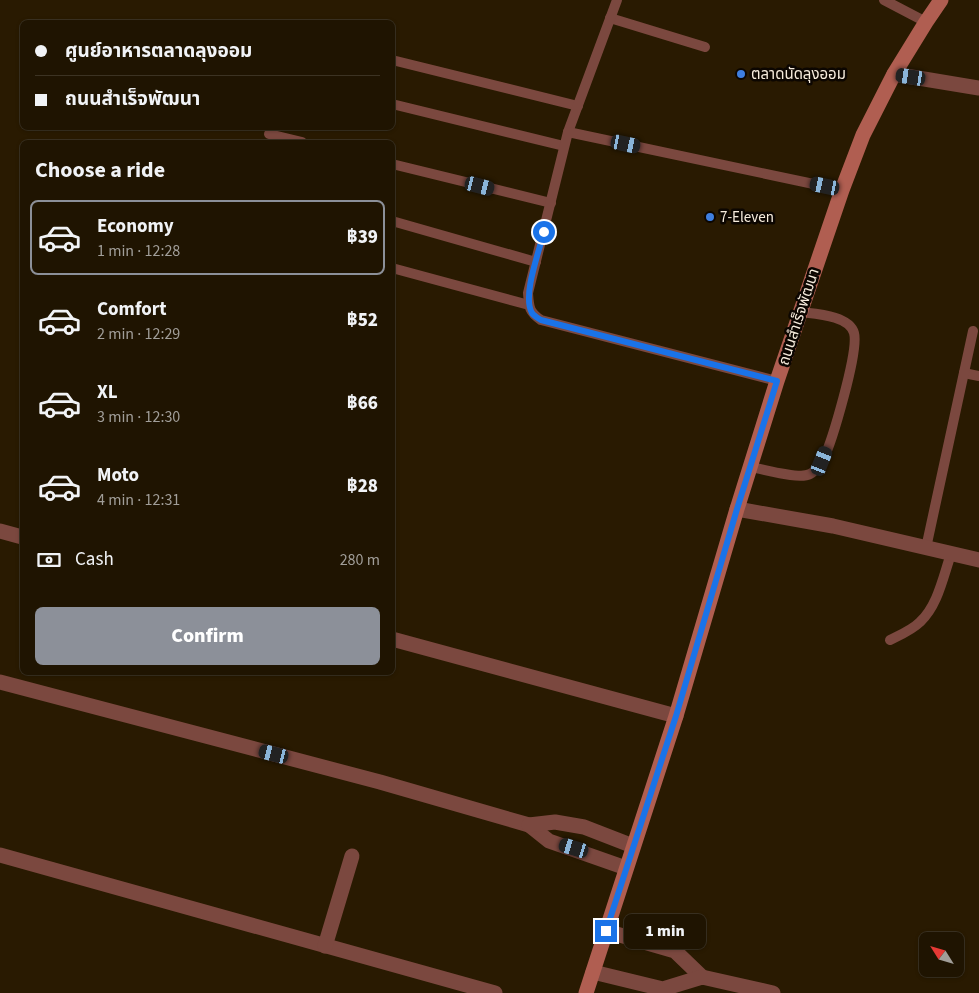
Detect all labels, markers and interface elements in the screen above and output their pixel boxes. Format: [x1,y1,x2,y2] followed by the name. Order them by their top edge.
[65,38,252,65] text: ศูนย์อาหารตลาดลุงออม
[751,64,846,85] place label: ตลาดนัดลุงออม
[895,67,926,87] car
[735,68,747,80] marker: ตลาดนัดลุงออม
[65,86,200,113] text: ถนนสำเร็จพัฒนา
[609,134,642,154] car
[35,154,165,186] text: Choose a ride
[463,175,496,197] car
[808,176,841,196] car
[720,207,774,228] place label: 7-Eleven
[704,211,716,223] marker: 7-Eleven
[97,213,174,240] text: Economy
[37,215,82,260] icon: car
[533,221,555,243] route start
[347,224,378,251] text: ฿39
[97,240,180,262] text: 1 min · 12:28
[773,266,825,368] street label: ถนนสำเร็จพัฒนา
[97,296,167,323] text: Comfort
[37,298,82,343] icon: car
[347,307,378,334] text: ฿52
[97,323,180,345] text: 2 min · 12:29
[97,379,118,406] text: XL
[37,381,82,426] icon: car
[347,390,378,417] text: ฿66
[97,406,180,428] text: 3 min · 12:30
[809,444,834,478] car
[97,462,139,489] text: Moto
[37,464,82,509] icon: car
[347,473,378,500] text: ฿28
[97,489,180,511] text: 4 min · 12:31
[35,546,63,574] icon: cash
[75,546,114,573] text: Cash
[340,549,380,571] text: 280 m
[35,607,380,665] button: Confirm
[257,743,290,765] car
[557,836,590,860] car
[624,914,706,948] callout: 1 min
[595,920,617,942] route end
[645,920,685,942] text: 1 min
[919,932,964,978] north arrow
[919,932,964,977] map controls

